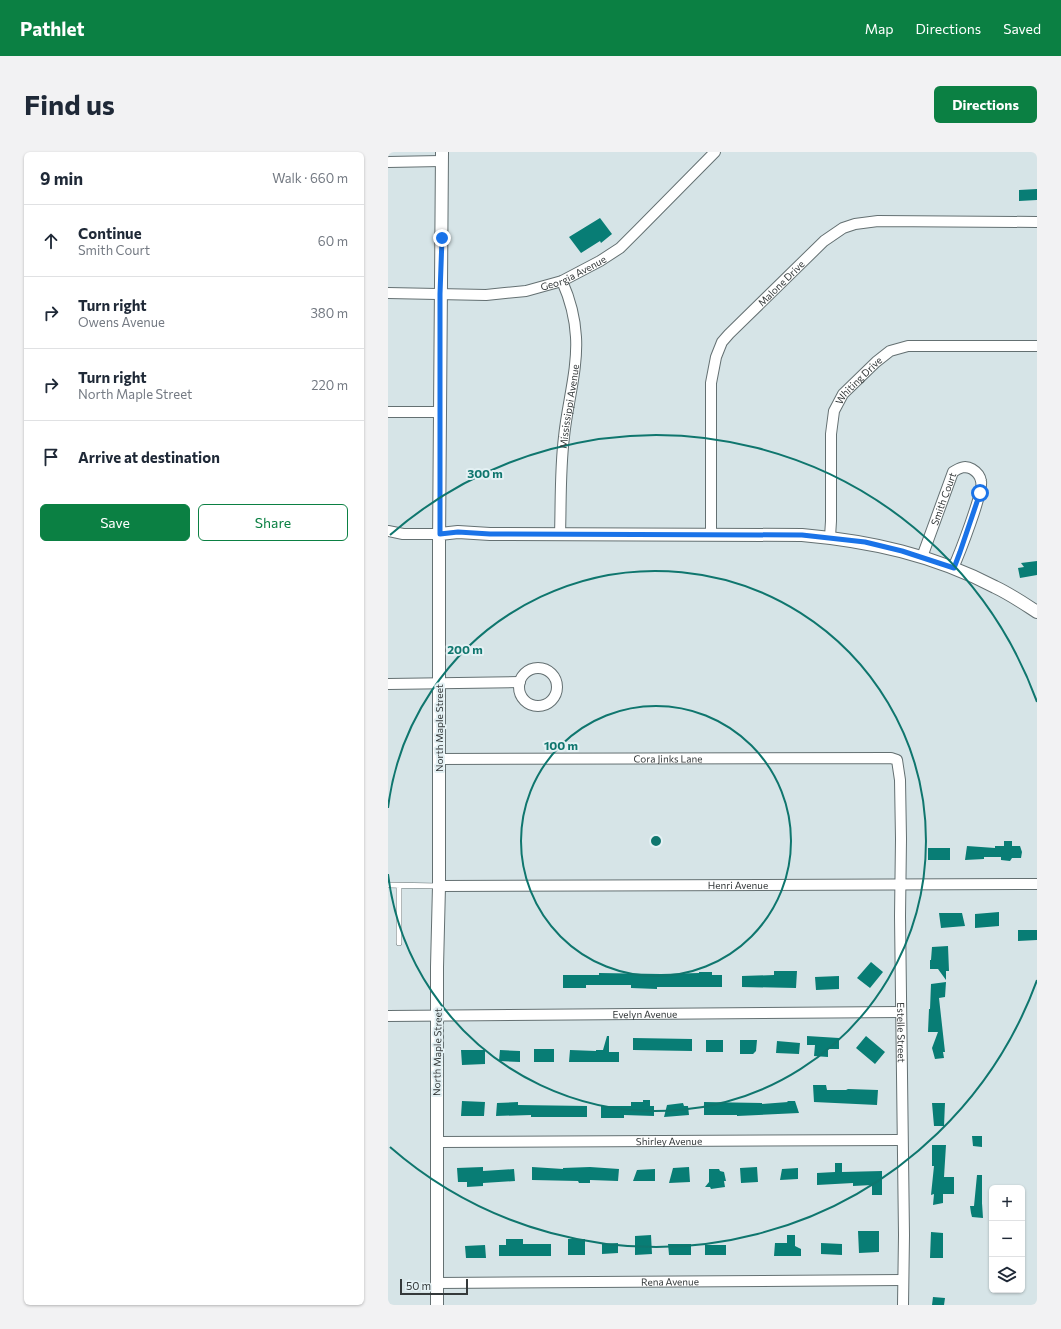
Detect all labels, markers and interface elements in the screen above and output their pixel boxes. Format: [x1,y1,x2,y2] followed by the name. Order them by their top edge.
[20,17,85,40] text: Pathlet
[865,20,894,37] text: Map
[916,20,981,37] text: Directions
[1003,20,1041,37] text: Saved
[934,86,1037,123] button: Directions
[24,87,115,121] text: Find us
[40,168,83,189] text: 9 min
[272,170,348,186] text: Walk · 660 m
[78,224,142,242] text: Continue
[433,229,451,247] route end
[40,230,62,252] icon: ahead
[318,233,348,249] text: 60 m
[78,242,150,258] text: Smith Court
[539,253,608,293] street label: Georgia Avenue
[755,258,807,309] street label: Malone Drive
[78,296,147,314] text: Turn right
[40,302,62,324] icon: right
[310,305,348,321] text: 380 m
[78,314,165,330] text: Owens Avenue
[833,354,884,406] street label: Whiting Drive
[557,364,581,449] street label: Mississippi Avenue
[78,368,147,386] text: Turn right
[40,374,62,396] icon: right
[311,377,348,393] text: 220 m
[78,386,192,402] text: North Maple Street
[40,446,62,468] icon: arrive
[78,448,220,466] text: Arrive at destination
[467,466,503,480] text: 300 m
[928,471,958,527] street label: Smith Court
[971,484,989,502] route start
[40,504,190,541] button: Save
[198,504,348,541] button: Share
[447,642,483,656] text: 200 m
[433,684,445,772] street label: North Maple Street
[544,738,578,752] text: 100 m
[633,752,703,765] street label: Cora Jinks Lane
[649,834,663,848] centre of rings
[708,879,768,891] street label: Henri Avenue
[895,1002,908,1063] street label: Estelle Street
[430,1008,444,1096] street label: North Maple Street
[613,1008,677,1020] street label: Evelyn Avenue
[636,1135,702,1147] street label: Shirley Avenue
[989,1185,1025,1293] map controls
[989,1185,1025,1221] button: +
[989,1221,1025,1257] button: −
[989,1257,1025,1293] button: layers
[641,1275,699,1288] street label: Rena Avenue
[400,1277,468,1296] scale bar
[406,1279,431,1292] text: 50 m

